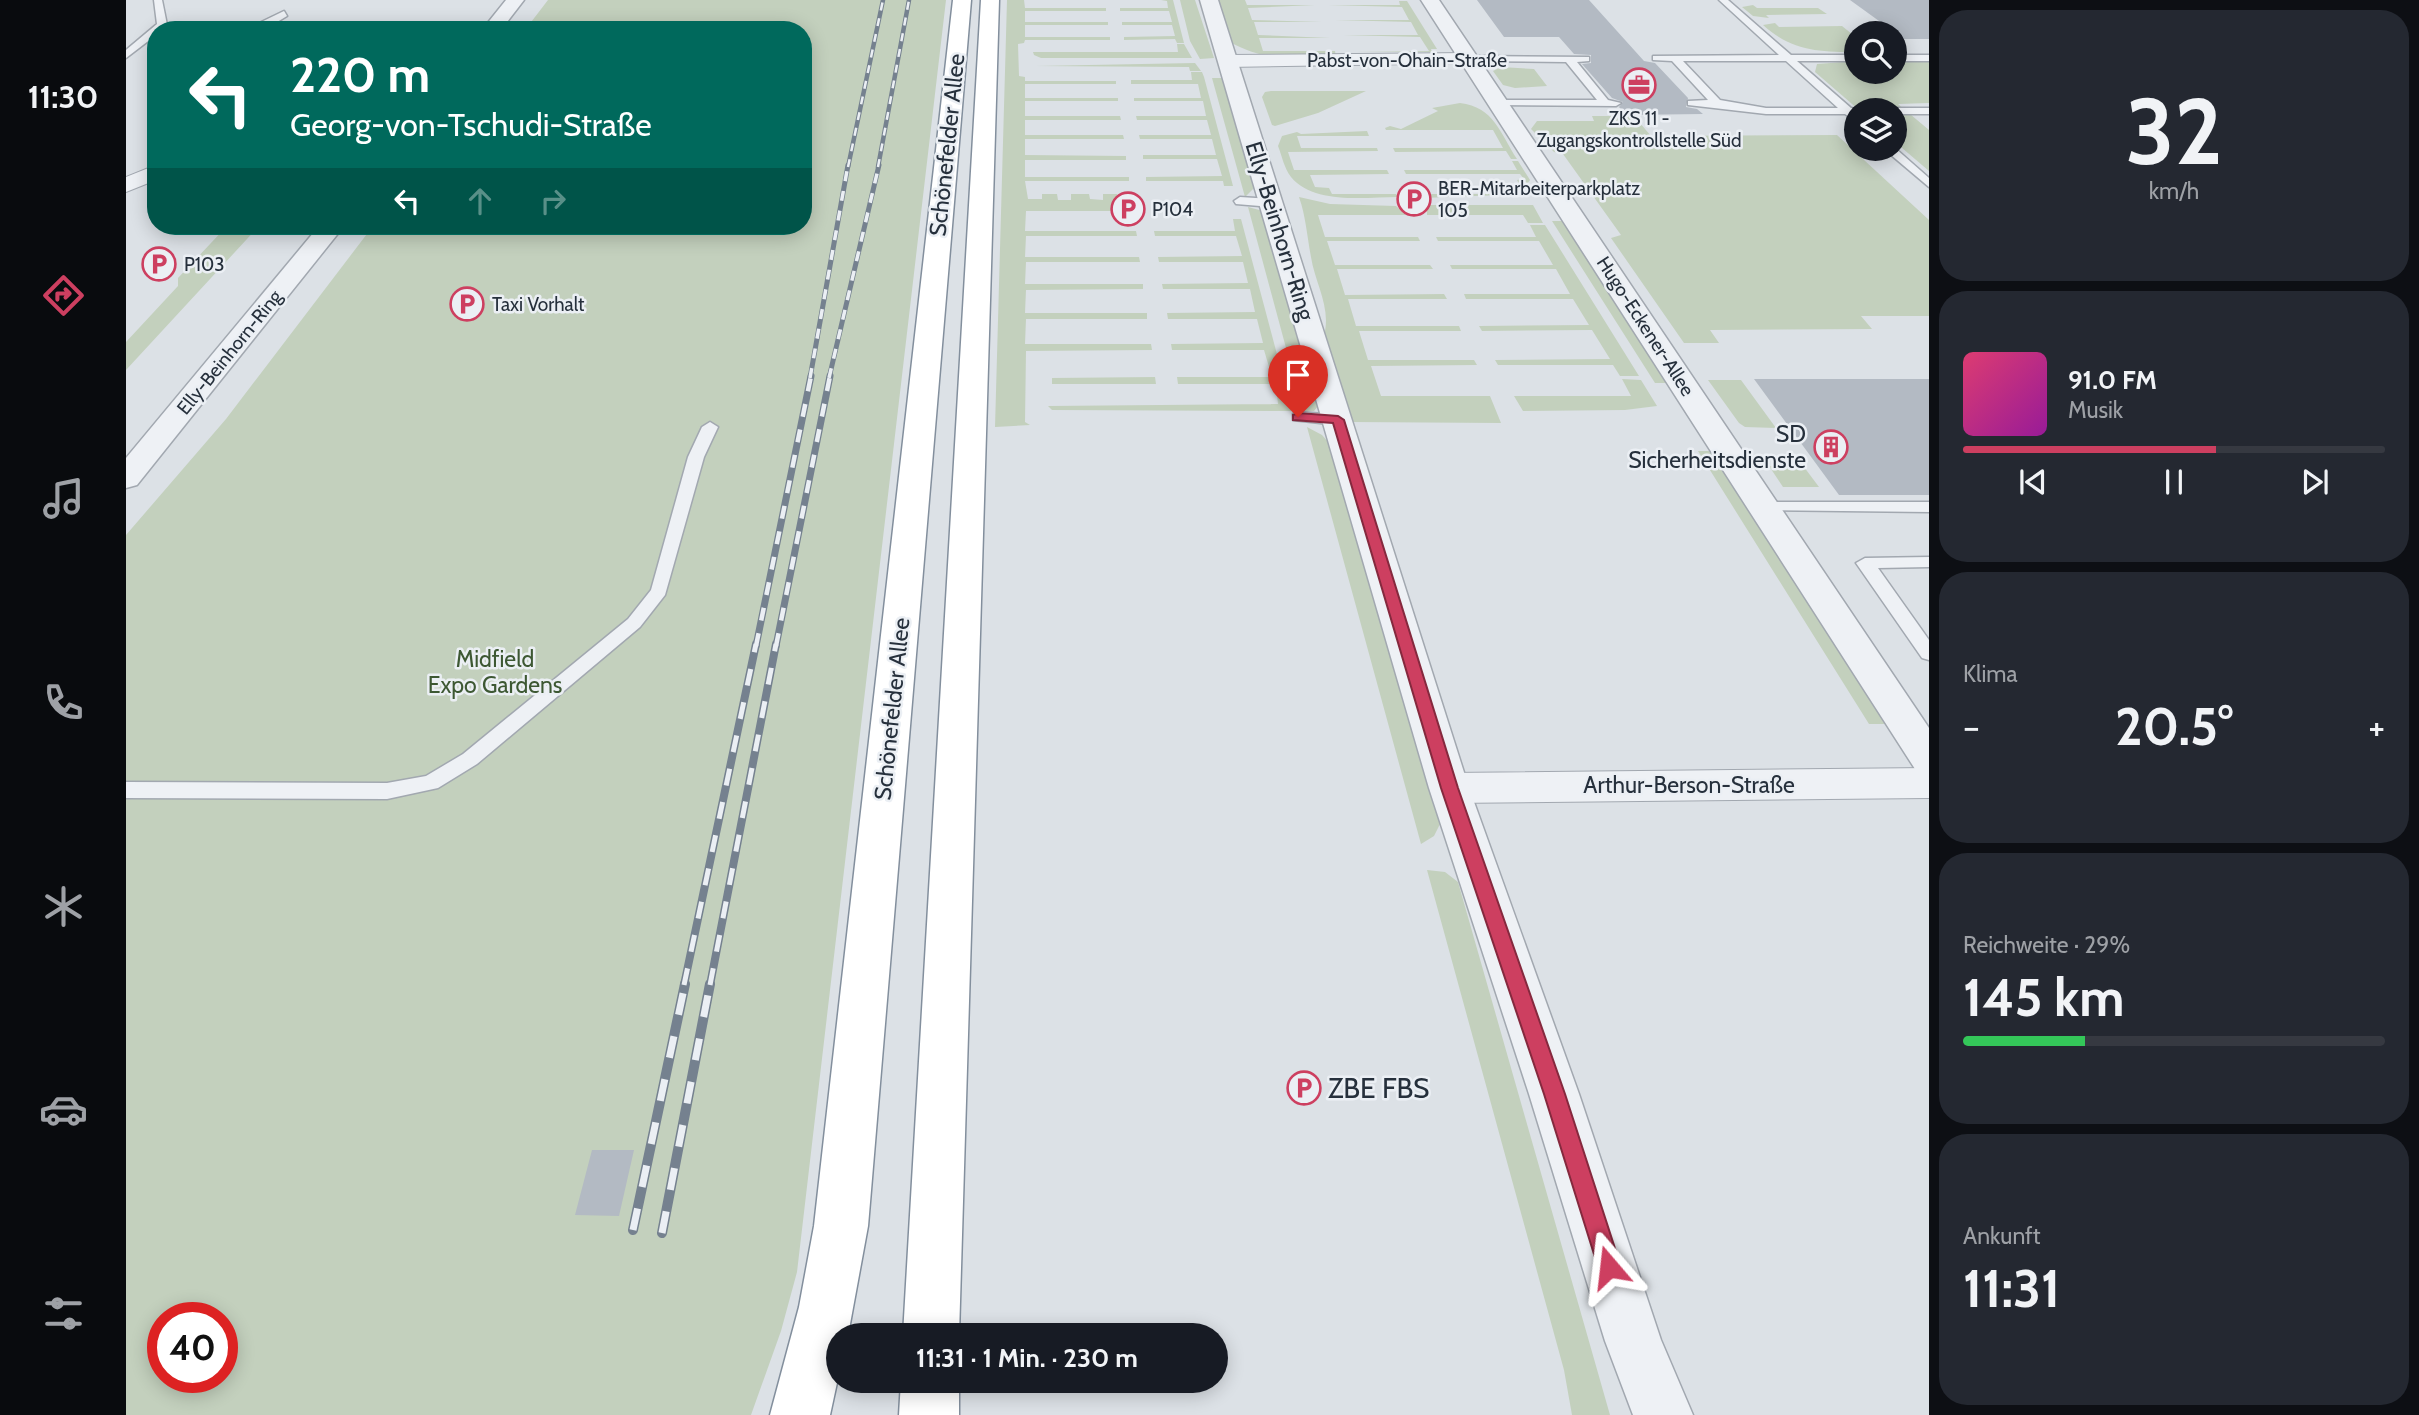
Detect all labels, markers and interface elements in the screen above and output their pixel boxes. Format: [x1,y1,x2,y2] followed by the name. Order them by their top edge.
[1844,21,1907,161] map controls
[1844,21,1907,84] button: search
[290,45,430,104] text: 220 m
[175,49,266,140] icon: left
[1307,49,1507,72] street label: Pabst-von-Ohain-Straße
[923,52,971,238] street label: Schönefelder Allee
[1620,66,1658,104] office icon: ZKS 11 - Zugangskontrollstelle Süd
[2125,76,2223,187] text: 32
[28,77,98,116] text: 11:30
[1844,98,1907,161] button: layers
[290,105,652,144] text: Georg-von-Tschudi-Straße
[1536,107,1742,152] place label: ZKS 11 - Zugangskontrollstelle Süd
[1239,138,1321,325] street label: Elly-Beinhorn-Ring
[1438,177,1640,222] place label: BER-Mitarbeiterparkplatz 105
[2149,177,2199,205] text: km/h
[1395,180,1433,218] parking icon: BER-Mitarbeiterparkplatz 105
[388,182,426,220] icon: left
[461,182,499,220] icon: ahead
[534,182,572,220] icon: right
[1109,190,1147,228] parking icon: P104
[1152,198,1193,221] place label: P104
[140,245,178,283] parking icon: P103
[1592,252,1699,401] street label: Hugo-Eckener-Allee
[184,253,225,276] place label: P103
[39,271,88,320] icon: directions
[172,285,287,419] street label: Elly-Beinhorn-Ring
[448,285,486,323] parking icon: Taxi Vorhalt
[492,293,585,316] place label: Taxi Vorhalt
[1268,345,1328,417] pin
[1279,356,1317,394] icon: arrive
[2068,364,2157,396] text: 91.0 FM
[2068,396,2123,424] text: Musik
[1628,420,1806,474] place label: SD Sicherheitsdienste
[1812,428,1850,466] building icon: SD Sicherheitsdienste
[2014,463,2052,501] icon: previous
[2155,463,2193,501] icon: pause
[2296,463,2334,501] icon: next
[39,474,88,523] icon: music
[868,616,916,802] street label: Schönefelder Allee
[428,645,562,699] park label: Midfield Expo Gardens
[1963,660,2018,688] text: Klima
[39,678,88,727] icon: phone
[2115,695,2233,758] text: 20.5°
[1963,703,1980,750] text: −
[2368,703,2385,750] text: +
[1583,771,1795,799] street label: Arthur-Berson-Straße
[39,882,88,931] icon: climate
[1963,931,2130,959] text: Reichweite · 29%
[1963,966,2125,1029] text: 145 km
[1285,1069,1323,1107] parking icon: ZBE FBS
[1328,1071,1429,1105] place label: ZBE FBS
[39,1085,88,1134] icon: car
[1963,1222,2041,1250] text: Ankunft
[1572,1230,1646,1304] position arrow
[1963,1257,2060,1320] text: 11:31
[39,1289,88,1338] icon: filters
[147,1302,238,1393] speed limit sign: 40
[916,1342,1138,1374] text: 11:31 · 1 Min. · 230 m

